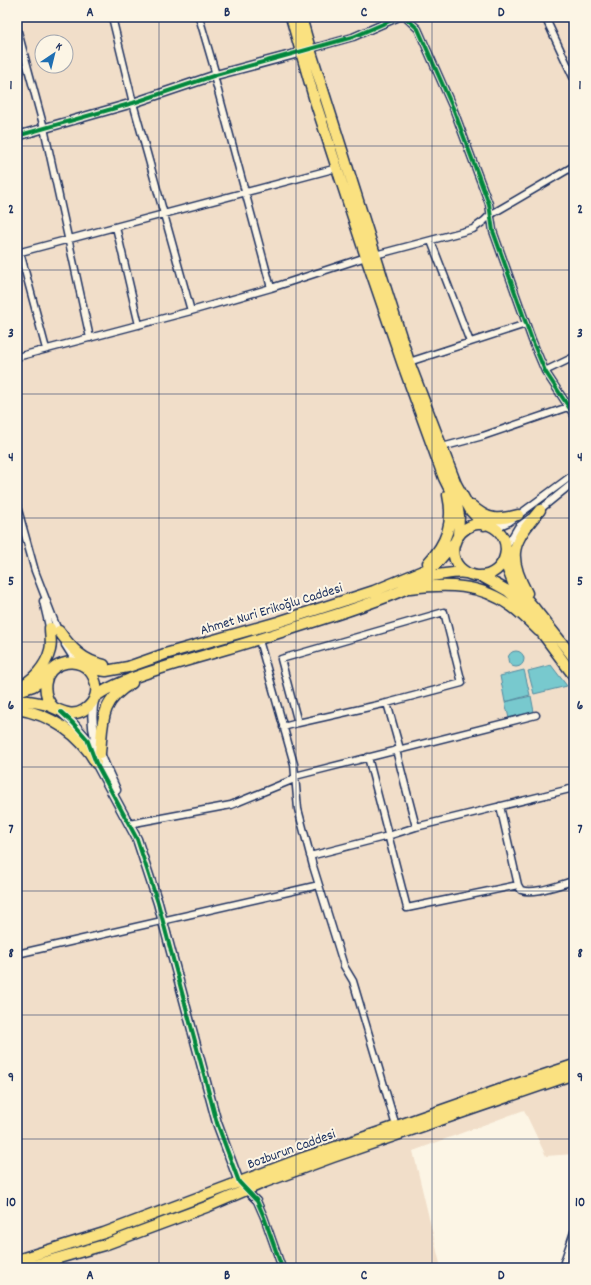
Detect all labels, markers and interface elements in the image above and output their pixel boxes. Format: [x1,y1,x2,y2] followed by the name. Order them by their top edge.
[86,4,94,23] text: A
[224,4,230,23] text: B
[361,4,368,23] text: C
[498,4,505,23] text: D
[34,34,74,74] north arrow
[52,39,65,55] text: K
[10,77,13,96] text: 1
[579,77,582,96] text: 1
[8,201,14,220] text: 2
[577,201,583,220] text: 2
[8,325,14,344] text: 3
[577,325,583,344] text: 3
[8,449,14,468] text: 4
[577,449,583,468] text: 4
[8,573,14,592] text: 5
[577,573,583,592] text: 5
[198,579,346,641] street label: Ahmet Nuri Erikoğlu Caddesi
[8,697,15,716] text: 6
[577,697,584,716] text: 6
[9,821,14,840] text: 7
[578,821,583,840] text: 7
[8,945,14,964] text: 8
[577,945,583,964] text: 8
[8,1069,14,1088] text: 9
[577,1069,583,1088] text: 9
[245,1125,339,1175] street label: Bozburun Caddesi
[6,1194,16,1213] text: 10
[575,1194,585,1213] text: 10
[86,1267,94,1285] text: A
[224,1267,230,1285] text: B
[361,1267,368,1285] text: C
[498,1267,505,1285] text: D

